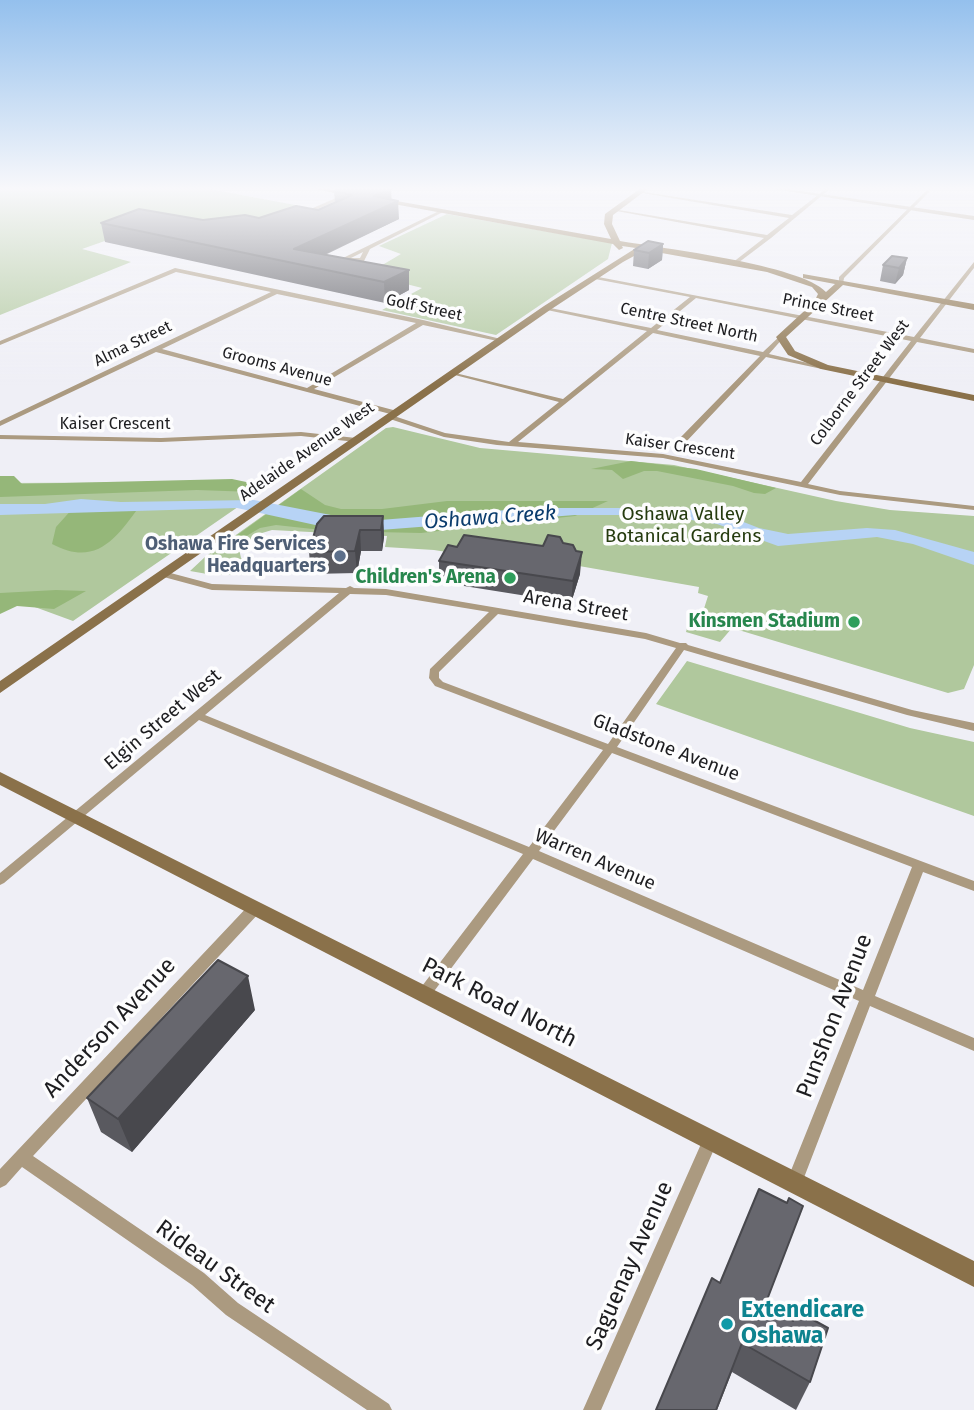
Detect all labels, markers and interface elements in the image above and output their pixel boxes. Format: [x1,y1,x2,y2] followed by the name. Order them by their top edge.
[781,290,875,326] street label: Prince Street
[384,291,464,325] street label: Golf Street
[618,299,760,347] street label: Centre Street North
[806,316,914,450] street label: Colborne Street West
[91,317,175,371] street label: Alma Street
[220,343,334,391] street label: Grooms Avenue
[236,398,378,506] street label: Adelaide Avenue West
[60,415,170,435] street label: Kaiser Crescent
[624,430,736,464] street label: Kaiser Crescent
[423,501,557,535] water label: Oshawa Creek
[605,504,761,548] park label: Oshawa Valley Botanical Gardens
[145,534,326,578] place label: Oshawa Fire Services Headquarters
[332,548,348,564] marker: Oshawa Fire Services Headquarters
[356,567,496,589] place label: Children's Arena
[502,570,518,586] marker: Children's Arena
[522,586,630,626] street label: Arena Street
[688,611,840,633] place label: Kinsmen Stadium
[846,614,862,630] marker: Kinsmen Stadium
[100,665,226,775] street label: Elgin Street West
[589,710,743,786] street label: Gladstone Avenue
[531,824,659,896] street label: Warren Avenue
[791,930,879,1102] street label: Punshon Avenue
[38,952,182,1104] street label: Anderson Avenue
[417,952,581,1054] street label: Park Road North
[580,1177,680,1355] street label: Saguenay Avenue
[150,1214,280,1320] street label: Rideau Street
[741,1297,864,1351] place label: Extendicare Oshawa
[719,1316,735,1332] marker: Extendicare Oshawa

